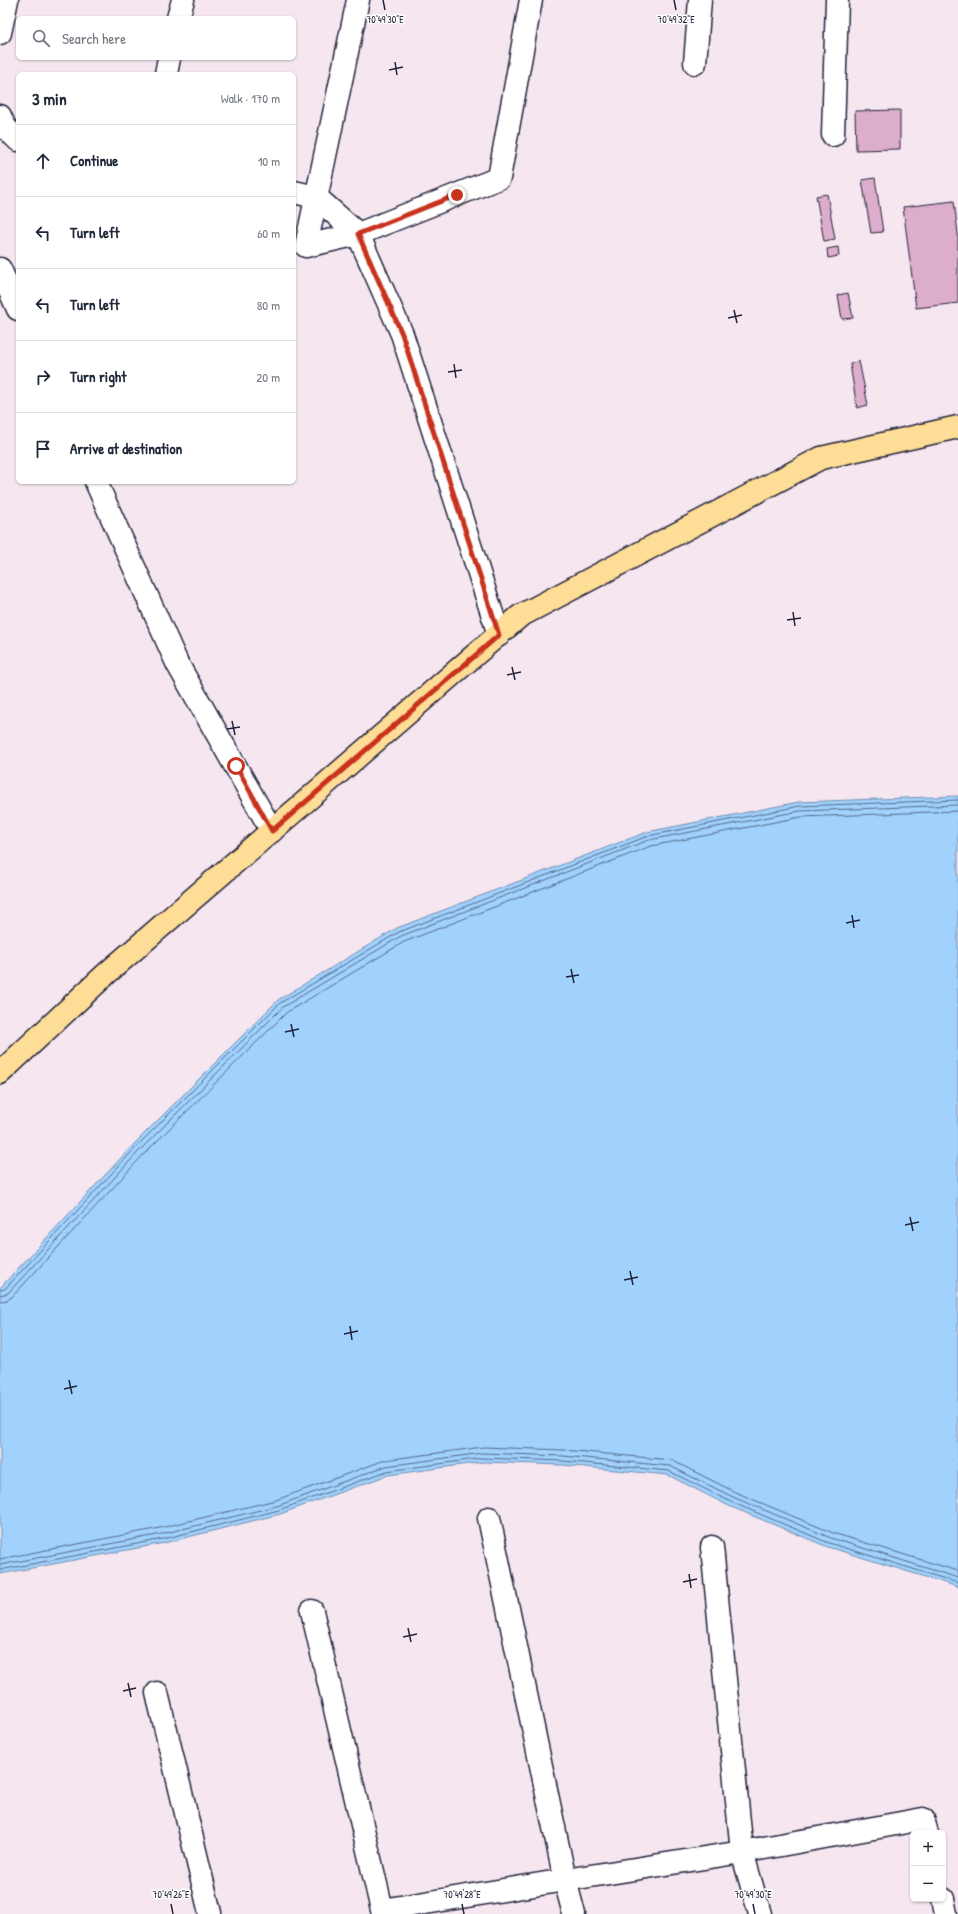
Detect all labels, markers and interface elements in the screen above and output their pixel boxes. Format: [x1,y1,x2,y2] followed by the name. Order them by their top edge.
[366,13,404,26] text: 70°49'30"E
[657,13,695,26] text: 70°49'32"E
[16,16,296,60] search box
[30,27,52,49] icon: search
[62,28,126,49] text: Search here
[32,87,67,110] text: 3 min
[221,89,280,107] text: Walk · 170 m
[32,150,54,172] icon: ahead
[70,150,118,171] text: Continue
[258,152,280,170] text: 10 m
[448,186,466,204] route end
[32,222,54,244] icon: left
[70,222,120,243] text: Turn left
[257,224,280,242] text: 60 m
[32,294,54,316] icon: left
[70,294,120,315] text: Turn left
[257,296,280,314] text: 80 m
[32,366,54,388] icon: right
[70,366,126,387] text: Turn right
[256,368,280,386] text: 20 m
[32,438,54,460] icon: arrive
[70,438,182,459] text: Arrive at destination
[227,757,245,775] route start
[910,1830,946,1902] map controls
[910,1830,946,1866] button: +
[910,1866,946,1902] button: −
[153,1888,190,1901] text: 70°49'26"E
[443,1888,481,1901] text: 70°49'28"E
[734,1888,772,1901] text: 70°49'30"E

